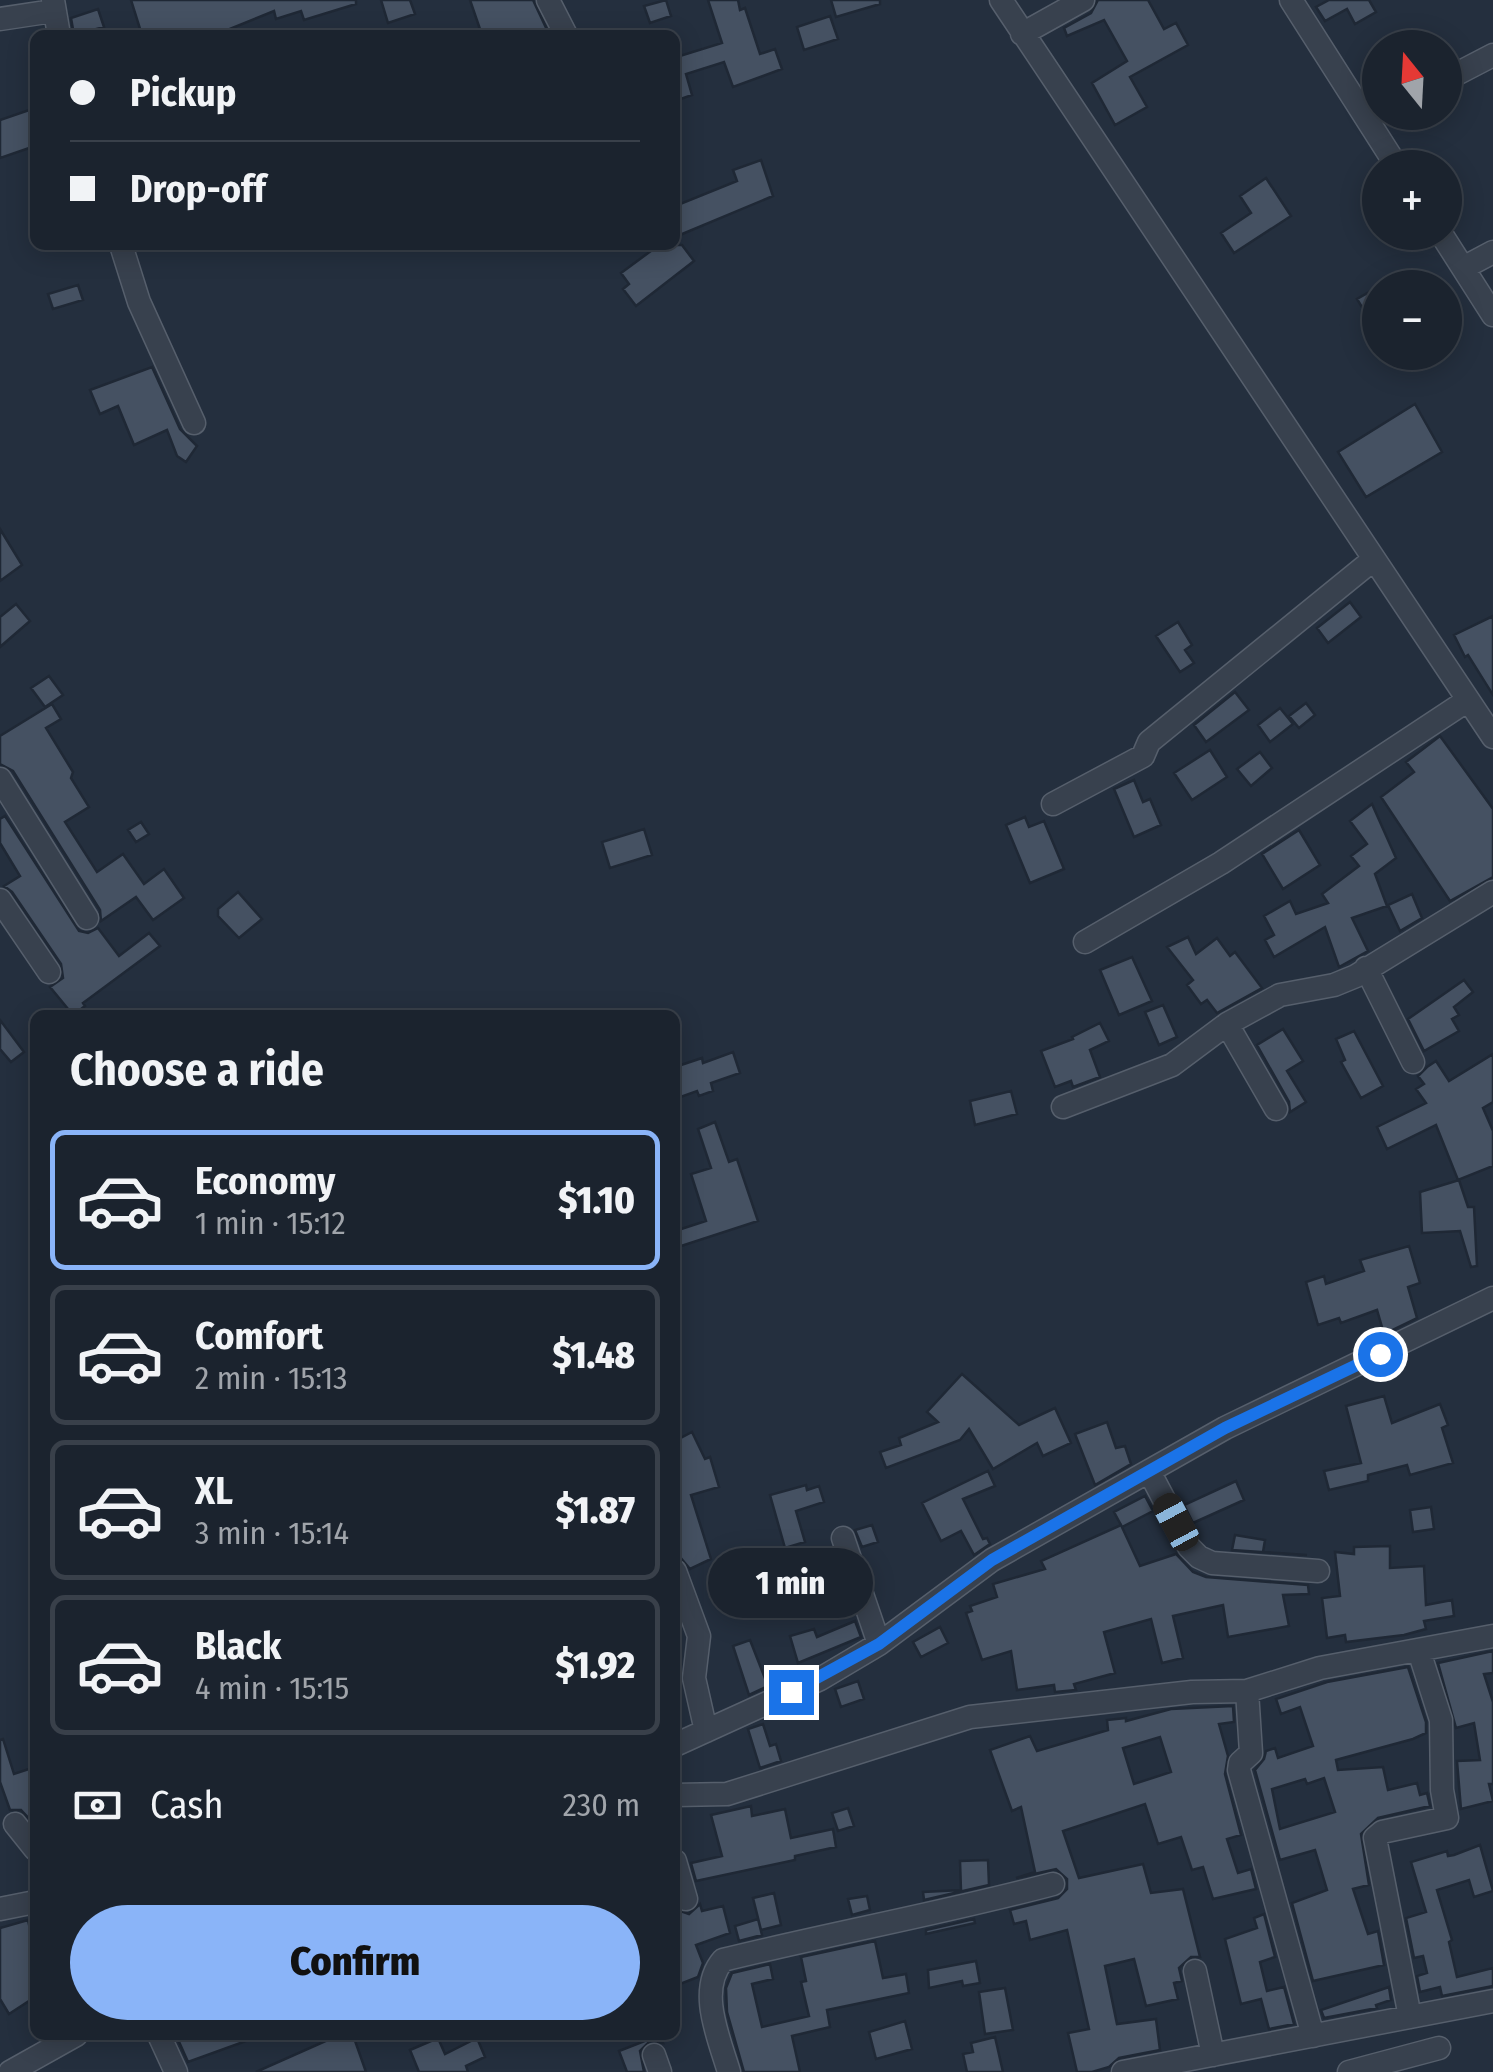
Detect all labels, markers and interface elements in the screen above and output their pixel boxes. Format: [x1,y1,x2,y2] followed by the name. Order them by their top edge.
[1362,30,1462,130] north arrow
[1362,30,1462,370] map controls
[130,70,236,116] text: Pickup
[1362,150,1462,250] button: +
[130,166,266,212] text: Drop-off
[1362,270,1462,370] button: −
[70,1043,324,1097] text: Choose a ride
[75,1155,165,1245] icon: car
[195,1158,335,1204] text: Economy
[558,1177,635,1223] text: $1.10
[195,1204,346,1242] text: 1 min · 15:12
[75,1310,165,1400] icon: car
[195,1313,323,1359] text: Comfort
[552,1332,635,1378] text: $1.48
[1358,1332,1403,1377] route start
[195,1359,348,1397] text: 2 min · 15:13
[75,1465,165,1555] icon: car
[195,1468,233,1514] text: XL
[556,1487,635,1533] text: $1.87
[1149,1488,1203,1556] car
[195,1514,349,1552] text: 3 min · 15:14
[708,1547,874,1617] callout: 1 min
[756,1564,825,1602] text: 1 min
[75,1620,165,1710] icon: car
[195,1623,281,1669] text: Black
[555,1642,635,1688] text: $1.92
[195,1669,349,1707] text: 4 min · 15:15
[769,1670,814,1715] route end
[70,1778,125,1833] icon: cash
[150,1782,224,1828] text: Cash
[563,1786,640,1824] text: 230 m
[70,1905,640,2020] button: Confirm

